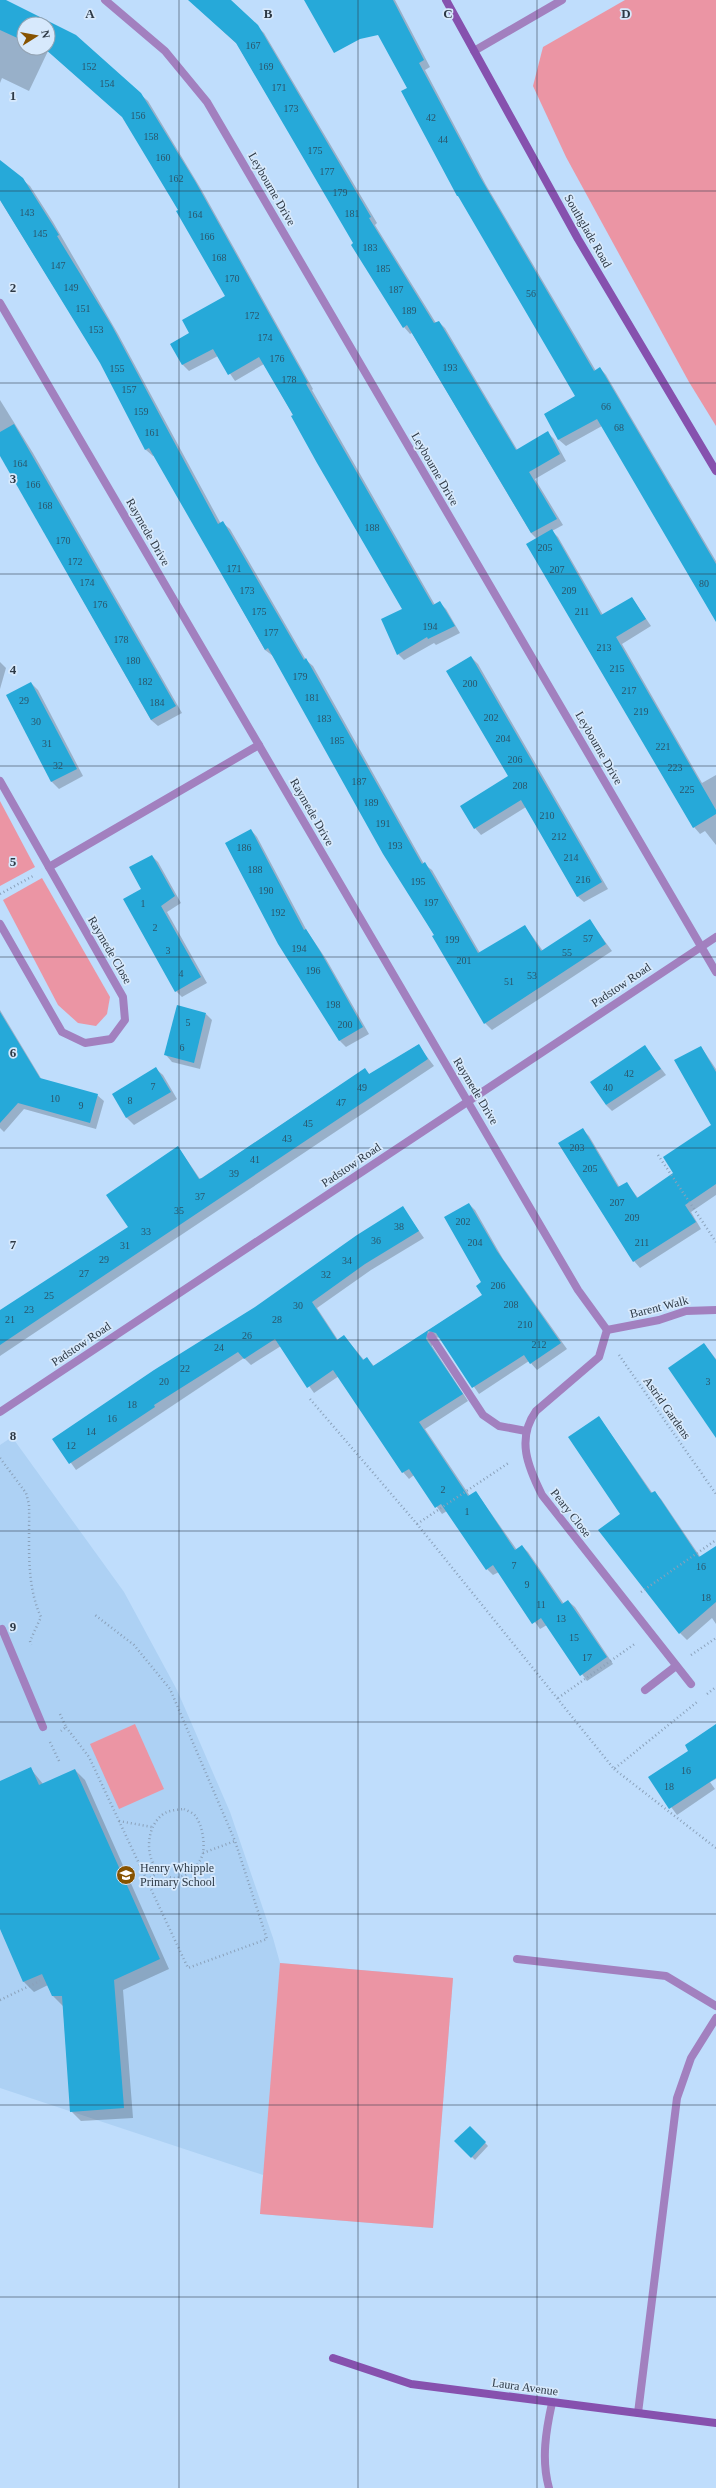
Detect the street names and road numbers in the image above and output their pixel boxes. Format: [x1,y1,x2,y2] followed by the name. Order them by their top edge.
[245,150,299,228] street label: Leybourne Drive
[561,192,615,270] street label: Southglade Road
[408,430,462,508] street label: Leybourne Drive
[123,496,173,568] street label: Raymede Drive
[572,709,626,787] street label: Leybourne Drive
[287,776,337,848] street label: Raymede Drive
[85,914,135,986] street label: Raymede Close
[588,960,654,1010] street label: Padstow Road
[451,1055,501,1127] street label: Raymede Drive
[318,1140,384,1190] street label: Padstow Road
[628,1293,690,1321] street label: Barent Walk
[48,1319,114,1369] street label: Padstow Road
[640,1374,694,1442] street label: Astrid Gardens
[548,1486,594,1540] street label: Peary Close
[491,2375,559,2399] street label: Laura Avenue

